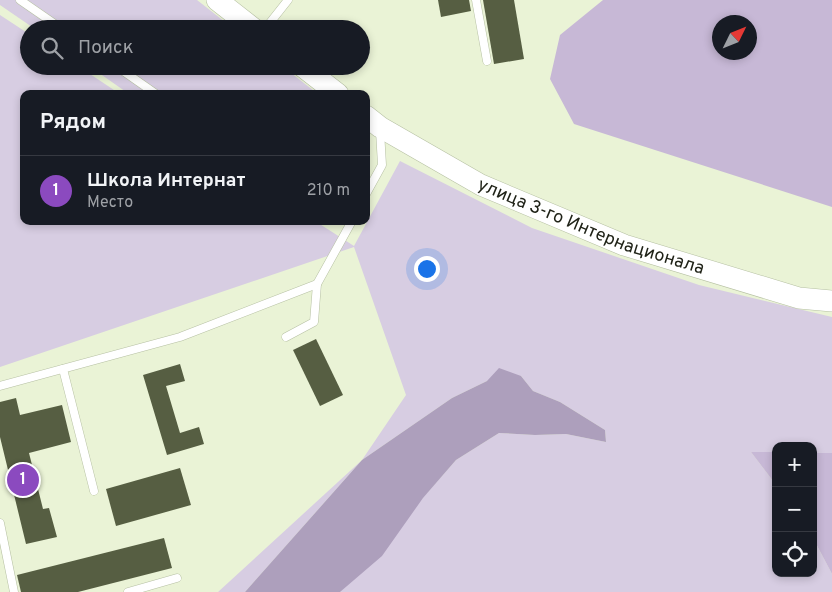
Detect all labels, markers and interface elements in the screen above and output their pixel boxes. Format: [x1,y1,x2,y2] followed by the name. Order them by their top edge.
[712,15,757,60] north arrow
[20,20,370,75] search box
[38,34,66,62] icon: search
[78,36,134,60] text: Поиск
[40,109,106,136] text: Рядом
[87,169,245,193] text: Школа Интернат
[474,173,707,280] street label: улица 3-го Интернационала
[53,181,59,201] text: 1
[307,181,350,201] text: 210 m
[87,193,133,213] text: Место
[414,256,440,282] your location
[772,442,817,577] map controls
[772,442,817,487] button: +
[7,461,39,499] pin: 1
[772,487,817,532] button: −
[772,532,817,577] button: locate

